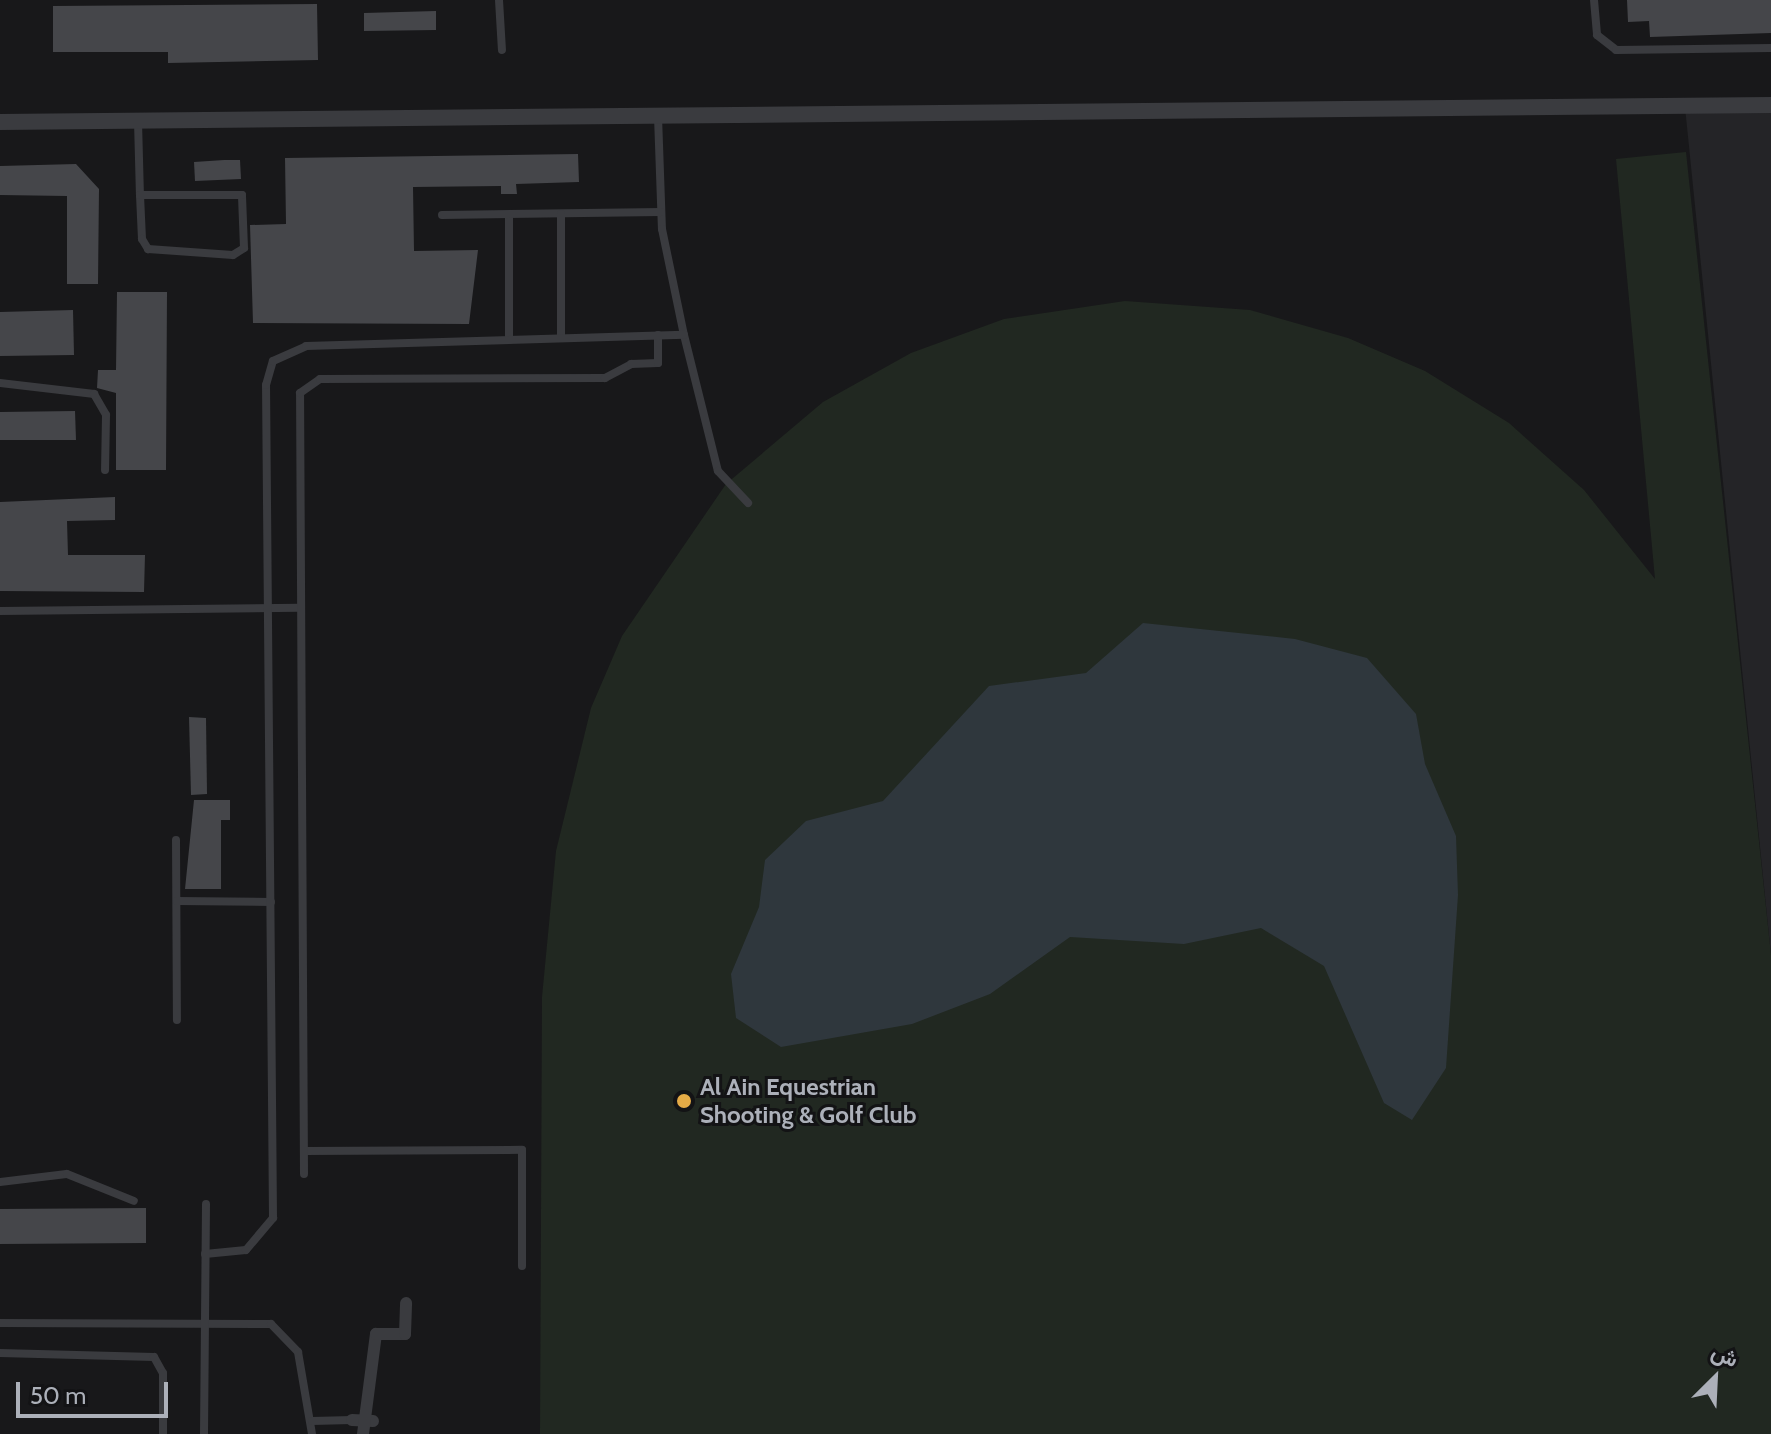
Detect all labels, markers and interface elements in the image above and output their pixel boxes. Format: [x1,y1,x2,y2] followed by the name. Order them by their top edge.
[700,1073,916,1129] place label: Al Ain Equestrian Shooting & Golf Club
[675,1092,693,1110] marker: Al Ain Equestrian Shooting & Golf Club
[1675,1338,1755,1418] north arrow
[1707,1338,1743,1373] text: ش
[20,1366,172,1416] scale bar
[30,1381,86,1410] text: 50 m

